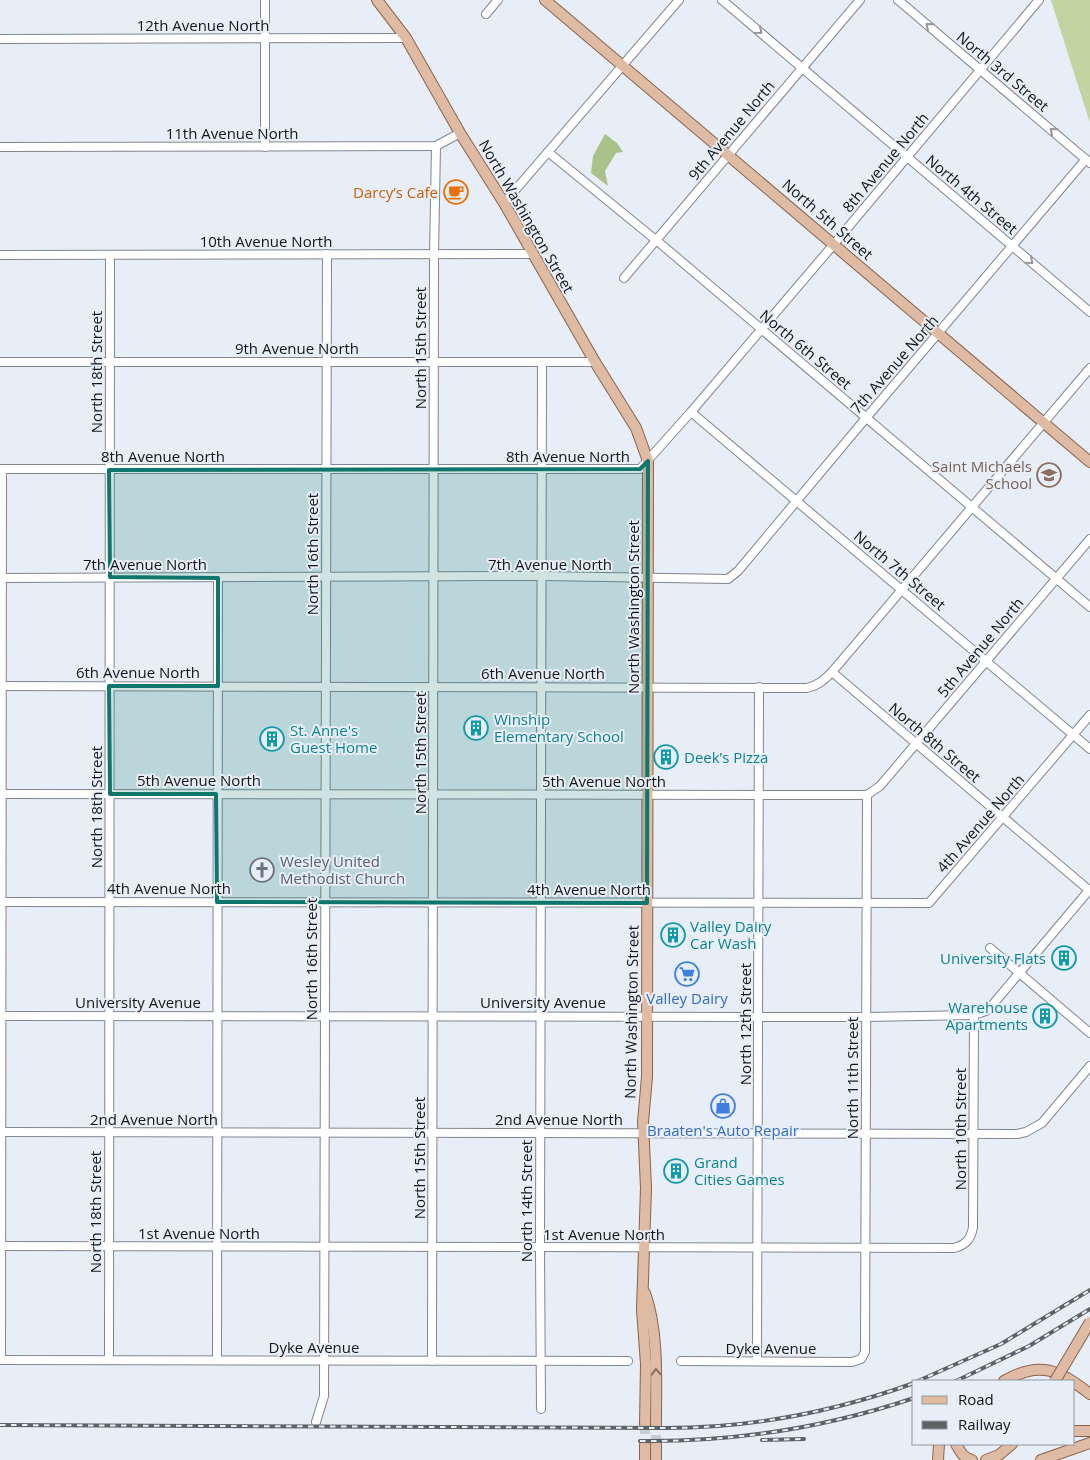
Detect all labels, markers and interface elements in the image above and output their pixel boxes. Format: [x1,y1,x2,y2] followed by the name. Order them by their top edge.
[137,15,269,35] street label: 12th Avenue North
[926,24,935,32] one-way arrow
[754,26,763,35] one-way arrow
[953,27,1053,115] street label: North 3rd Street
[683,76,779,184] street label: 9th Avenue North
[837,108,933,216] street label: 8th Avenue North
[166,123,298,143] street label: 11th Avenue North
[1050,129,1059,137] one-way arrow
[475,136,579,296] street label: North Washington Street
[922,150,1022,238] street label: North 4th Street
[778,174,878,264] street label: North 5th Street
[443,179,469,205] cafe icon: Darcy’s Cafe
[353,182,438,202] place label: Darcy’s Cafe
[200,231,332,251] street label: 10th Avenue North
[1025,255,1034,264] one-way arrow
[410,287,430,409] street label: North 15th Street
[756,305,856,393] street label: North 6th Street
[86,311,106,433] street label: North 18th Street
[846,311,942,417] street label: 7th Avenue North
[235,338,359,358] street label: 9th Avenue North
[101,446,225,466] street label: 8th Avenue North
[506,446,630,466] street label: 8th Avenue North
[932,456,1032,493] place label: Saint Michaels School
[1036,462,1062,488] school or university icon: Saint Michaels School
[302,493,322,615] street label: North 16th Street
[623,520,643,694] street label: North Washington Street
[850,526,950,614] street label: North 7th Street
[83,554,207,574] street label: 7th Avenue North
[488,554,612,574] street label: 7th Avenue North
[932,593,1028,701] street label: 5th Avenue North
[76,662,200,682] street label: 6th Avenue North
[481,663,605,683] street label: 6th Avenue North
[410,692,430,814] street label: North 15th Street
[885,698,985,786] street label: North 8th Street
[494,709,624,746] place label: Winship Elementary School
[463,715,489,741] building icon: Winship Elementary School
[290,720,377,757] place label: St. Anne's Guest Home
[259,726,285,752] building icon: St. Anne's Guest Home
[653,744,679,770] building icon: Deek’s Pizza
[86,746,106,868] street label: North 18th Street
[684,747,768,767] place label: Deek’s Pizza
[137,770,261,790] street label: 5th Avenue North
[932,770,1028,876] street label: 4th Avenue North
[542,771,666,791] street label: 5th Avenue North
[280,851,405,888] place label: Wesley United Methodist Church
[249,857,275,883] church icon: Wesley United Methodist Church
[107,878,231,898] street label: 4th Avenue North
[527,879,651,899] street label: 4th Avenue North
[301,898,321,1020] street label: North 16th Street
[690,916,772,953] place label: Valley Dairy Car Wash
[660,922,686,948] building icon: Valley Dairy Car Wash
[619,925,643,1099] street label: North Washington Street
[1051,945,1077,971] building icon: University Flats
[940,948,1046,968] place label: University Flats
[674,961,700,987] supermarket icon: Valley Dairy
[735,963,755,1085] street label: North 12th Street
[646,988,728,1008] place label: Valley Dairy
[75,992,201,1012] street label: University Avenue
[480,992,606,1012] street label: University Avenue
[946,997,1028,1034] place label: Warehouse Apartments
[1032,1003,1058,1029] building icon: Warehouse Apartments
[842,1017,862,1139] street label: North 11th Street
[950,1068,970,1190] street label: North 10th Street
[710,1093,736,1119] shop icon: Braaten's Auto Repair
[409,1097,429,1219] street label: North 15th Street
[90,1109,218,1129] street label: 2nd Avenue North
[495,1109,623,1129] street label: 2nd Avenue North
[647,1120,799,1140] place label: Braaten's Auto Repair
[516,1140,536,1262] street label: North 14th Street
[85,1151,105,1273] street label: North 18th Street
[694,1152,785,1189] place label: Grand Cities Games
[663,1158,689,1184] building icon: Grand Cities Games
[138,1223,260,1243] street label: 1st Avenue North
[543,1224,665,1244] street label: 1st Avenue North
[269,1337,359,1357] street label: Dyke Avenue
[726,1338,816,1358] street label: Dyke Avenue
[650,1368,661,1376] one-way arrow
[912,1380,1075,1445] legend
[958,1389,994,1409] text: Road
[958,1414,1011,1434] text: Railway

